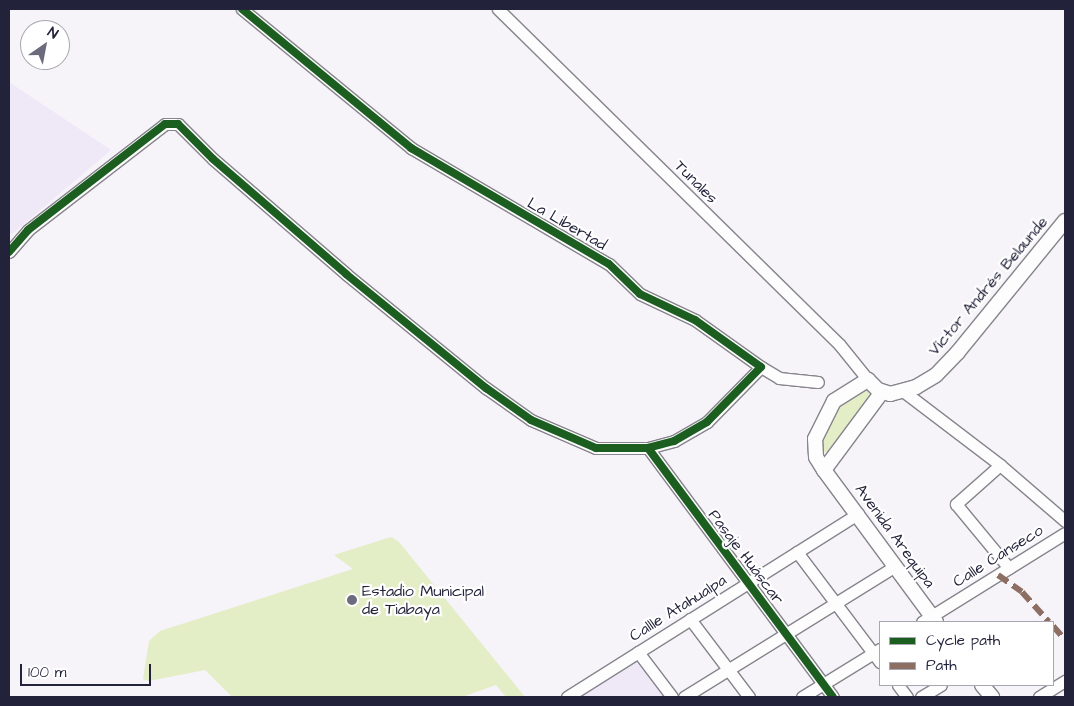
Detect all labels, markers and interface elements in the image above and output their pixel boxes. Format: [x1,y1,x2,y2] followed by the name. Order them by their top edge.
[20,20,70,70] north arrow
[43,22,62,44] text: N
[670,156,722,208] street label: Tunales
[524,194,610,254] street label: La Libertad
[924,213,1052,359] street label: Víctor Andrés Belaunde
[851,480,939,592] street label: Avenida Arequipa
[704,506,788,608] street label: Pasaje Huáscar
[949,521,1047,591] street label: Calle Canseco
[626,571,730,645] street label: Callle Atahualpa
[362,581,484,619] place label: Estadio Municipal de Tiabaya
[346,594,358,606] marker: Estadio Municipal de Tiabaya
[879,621,1054,686] legend
[926,630,1000,651] text: Cycle path
[22,654,154,686] scale bar
[926,655,957,676] text: Path
[28,662,67,683] text: 100 m

